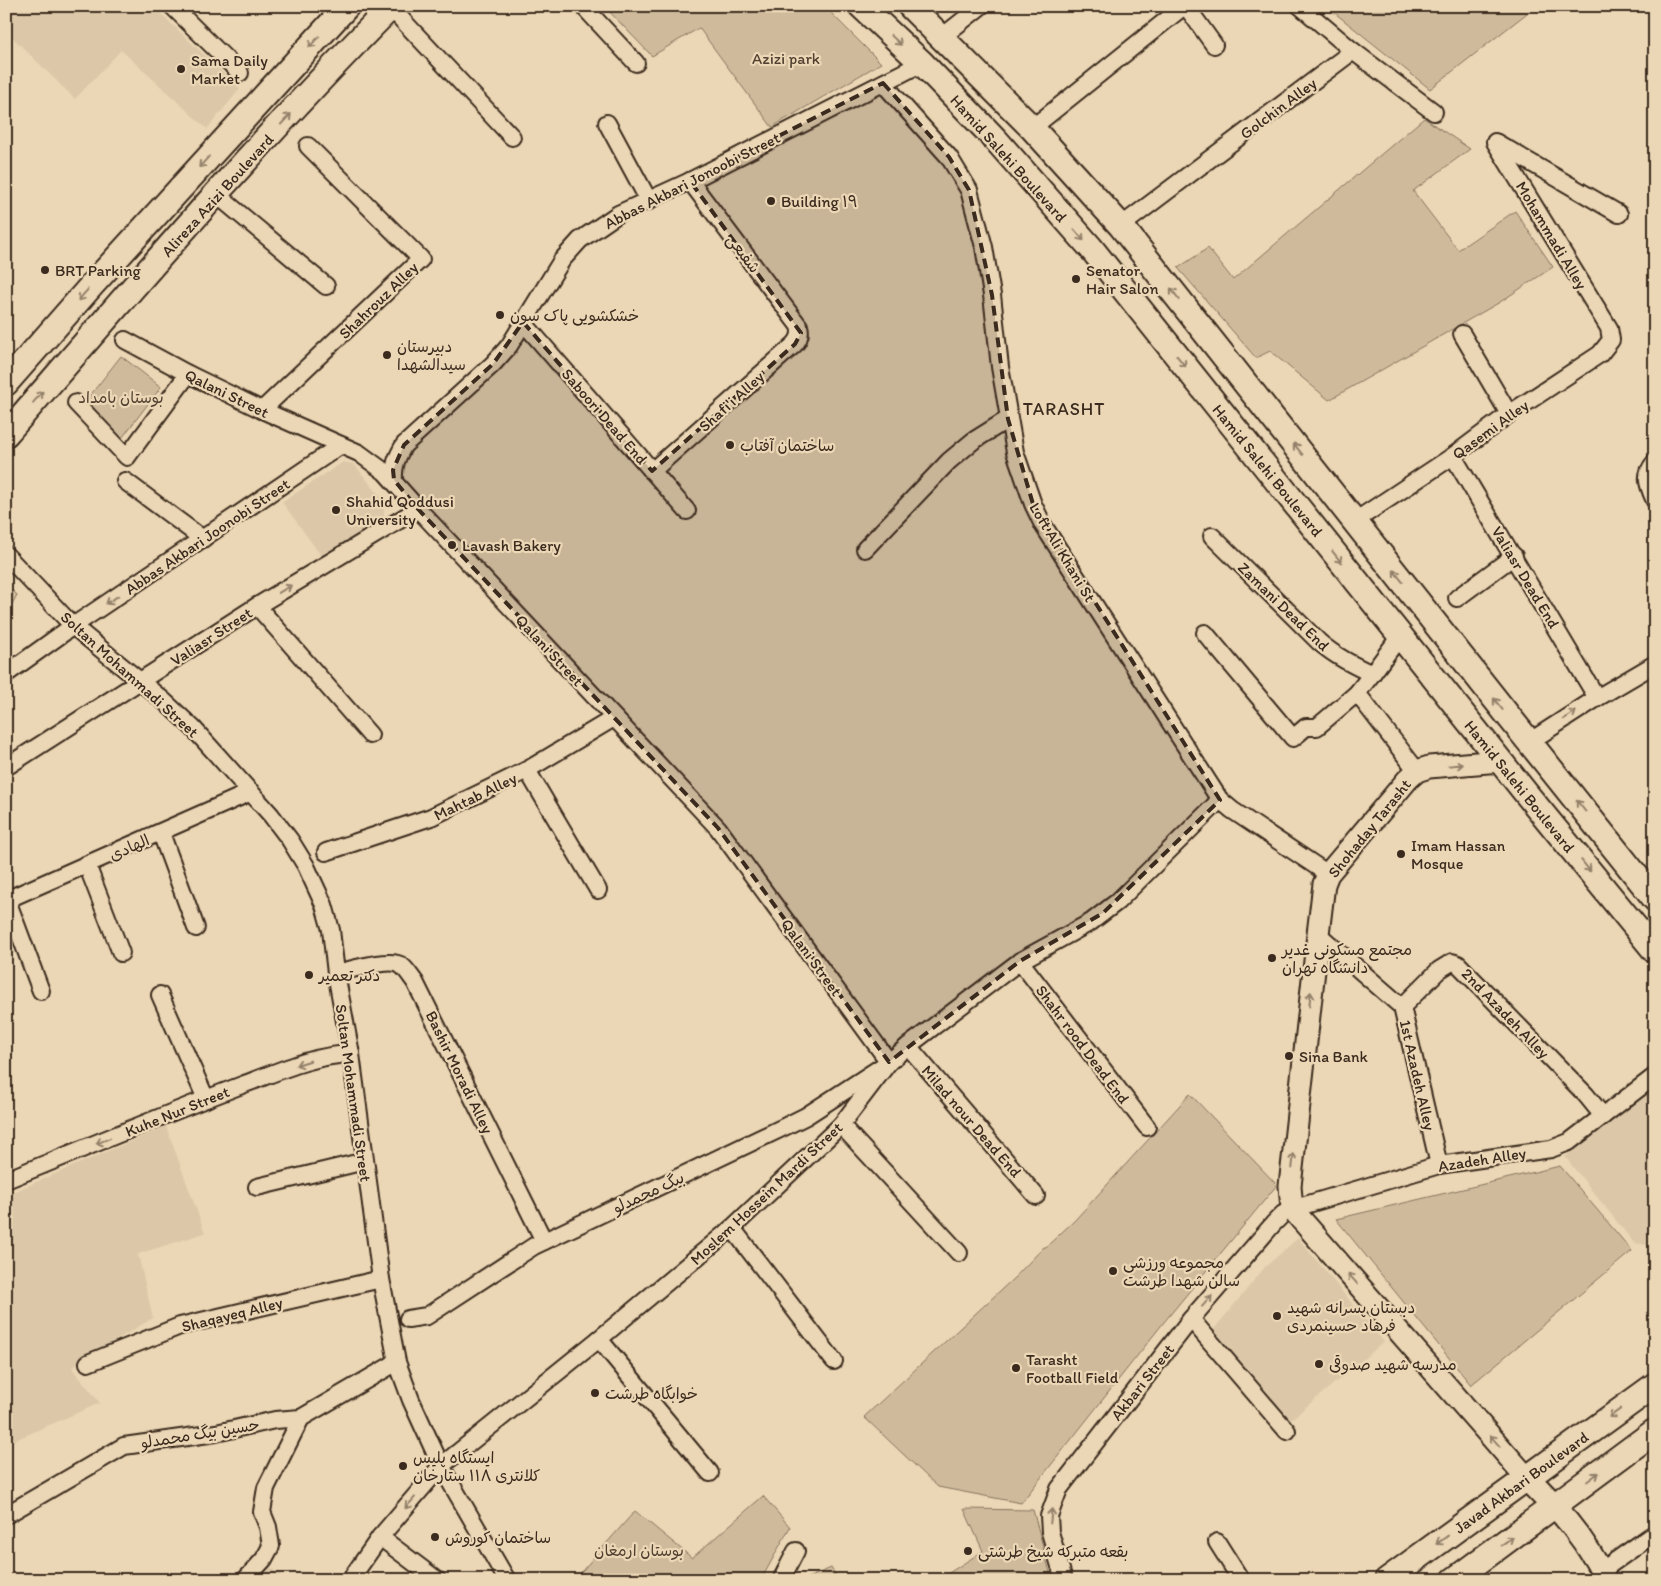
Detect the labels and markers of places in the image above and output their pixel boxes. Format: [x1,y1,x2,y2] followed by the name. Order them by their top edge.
[191,51,268,88] place label: Sama Daily Market
[175,63,187,75] marker: Sama Daily Market
[781,192,858,211] place label: Building ۱۹
[765,195,777,207] marker: Building ۱۹
[55,261,141,280] place label: BRT Parking
[1086,261,1159,298] place label: Senator Hair Salon
[39,264,51,276] marker: BRT Parking
[1070,273,1082,285] marker: Senator Hair Salon
[510,306,639,326] place label: خشکشویی پاک سون
[494,309,506,321] marker: خشکشویی پاک سون
[397,337,466,374] place label: دبيرستان سیدالشهدا
[381,349,393,361] marker: دبيرستان سیدالشهدا
[740,436,834,455] place label: ساختمان آفتاب
[724,439,736,451] marker: ساختمان آفتاب
[346,492,454,529] place label: Shahid Qoddusi University
[330,504,342,516] marker: Shahid Qoddusi University
[462,536,561,555] place label: Lavash Bakery
[446,539,458,551] marker: Lavash Bakery
[1411,836,1506,873] place label: Imam Hassan Mosque
[1395,848,1407,860] marker: Imam Hassan Mosque
[1280,940,1412,977] place label: مجتمع مسکونی غدیر دانشگاه تهران
[1266,952,1278,964] marker: مجتمع مسکونی غدیر دانشگاه تهران
[317,966,380,985] place label: دکتر تعمیر
[303,969,315,981] marker: دکتر تعمیر
[1299,1047,1369,1066] place label: Sina Bank
[1283,1050,1295,1062] marker: Sina Bank
[1123,1253,1240,1290] place label: مجموعه ورزشی سالن شهدا طرشت
[1107,1265,1119,1277] marker: مجموعه ورزشی سالن شهدا طرشت
[1287,1298,1415,1335] place label: دبستان پسرانه شهيد فرهاد حسينمردی
[1271,1310,1283,1322] marker: دبستان پسرانه شهيد فرهاد حسينمردی
[1026,1350,1119,1387] place label: Tarasht Football Field
[1329,1354,1457,1375] place label: مدرسه شهید صدوقی
[1313,1358,1325,1370] marker: مدرسه شهید صدوقی
[1010,1362,1022,1374] marker: Tarasht Football Field
[605,1384,698,1404] place label: خوابگاه طرشت
[589,1387,601,1399] marker: خوابگاه طرشت
[413,1448,540,1485] place label: ایستگاه پلیس کلانتری ۱۱۸ ستارخان
[397,1460,409,1472] marker: ایستگاه پلیس کلانتری ۱۱۸ ستارخان
[445,1528,551,1548] place label: ساختمان کوروش
[429,1531,441,1543] marker: ساختمان کوروش
[978,1542,1128,1562] place label: بقعه متبرکه شیخ طرشتی
[962,1545,974,1557] marker: بقعه متبرکه شیخ طرشتی

